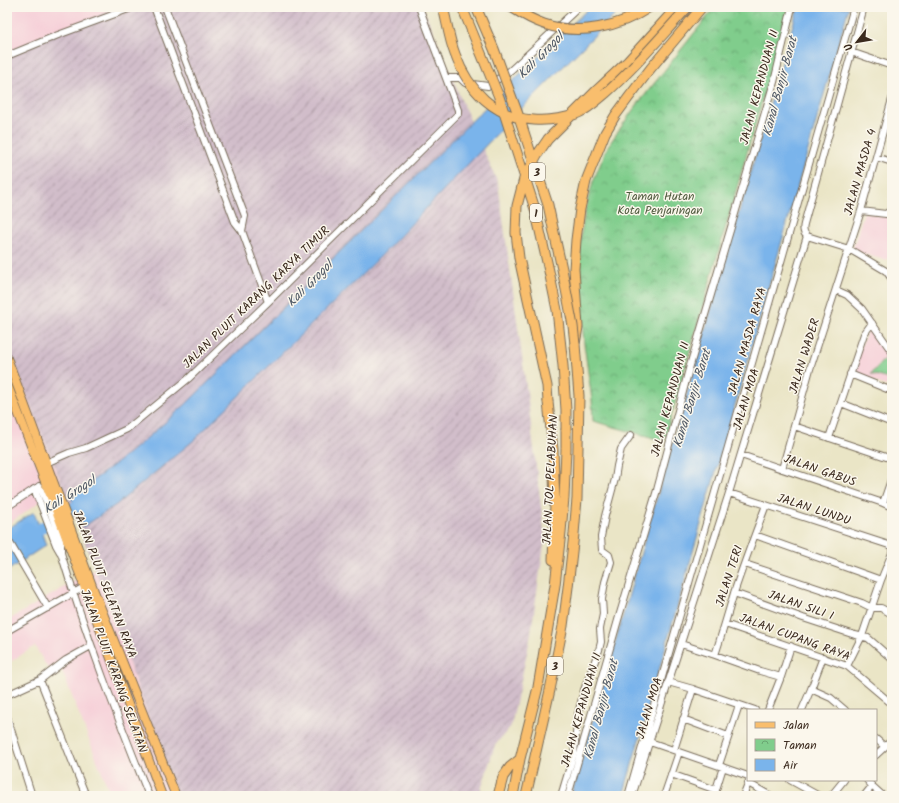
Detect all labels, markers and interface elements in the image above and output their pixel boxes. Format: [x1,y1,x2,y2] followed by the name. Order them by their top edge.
[837,22,877,62] north arrow
[513,26,571,84] water label: Kali Grogol
[735,27,784,147] street label: JALAN KEPANDUAN II
[757,32,804,138] water label: Kanal Banjir Barat
[840,39,859,54] text: U
[839,126,882,218] street label: JALAN MASDA 4
[529,163,545,181] road number: 3
[617,187,703,220] park label: Taman Hutan Kota Penjaringan
[530,204,542,222] road number: 1
[179,222,334,373] street label: JALAN PLUIT KARANG KARYA TIMUR
[282,254,340,312] water label: Kali Grogol
[723,285,772,397] street label: JALAN MASDA RAYA
[784,316,825,396] street label: JALAN WADER
[646,339,695,459] street label: JALAN KEPANDUAN II
[667,345,718,450] water label: Kanal Banjir Barat
[728,366,765,432] street label: JALAN MOA
[538,414,563,546] street label: JALAN TOL PELABUHAN
[781,449,859,492] street label: JALAN GABUS
[39,469,103,520] water label: Kali Grogol
[775,489,853,530] street label: JALAN LUNDU
[67,507,142,661] street label: JALAN PLUIT SELATAN RAYA
[711,543,748,609] street label: JALAN TERI
[765,585,837,626] street label: JALAN SILI I
[75,587,152,756] street label: JALAN PLUIT KARANG SELATAN
[737,609,853,666] street label: JALAN CUPANG RAYA
[556,650,607,770] street label: JALAN KEPANDUAN II
[578,655,625,761] water label: Kanal Banjir Barat
[547,657,563,675] road number: 3
[631,675,668,741] street label: JALAN MOA
[747,709,877,781] legend
[783,716,809,735] text: Jalan
[783,736,817,755] text: Taman
[783,756,798,775] text: Air

